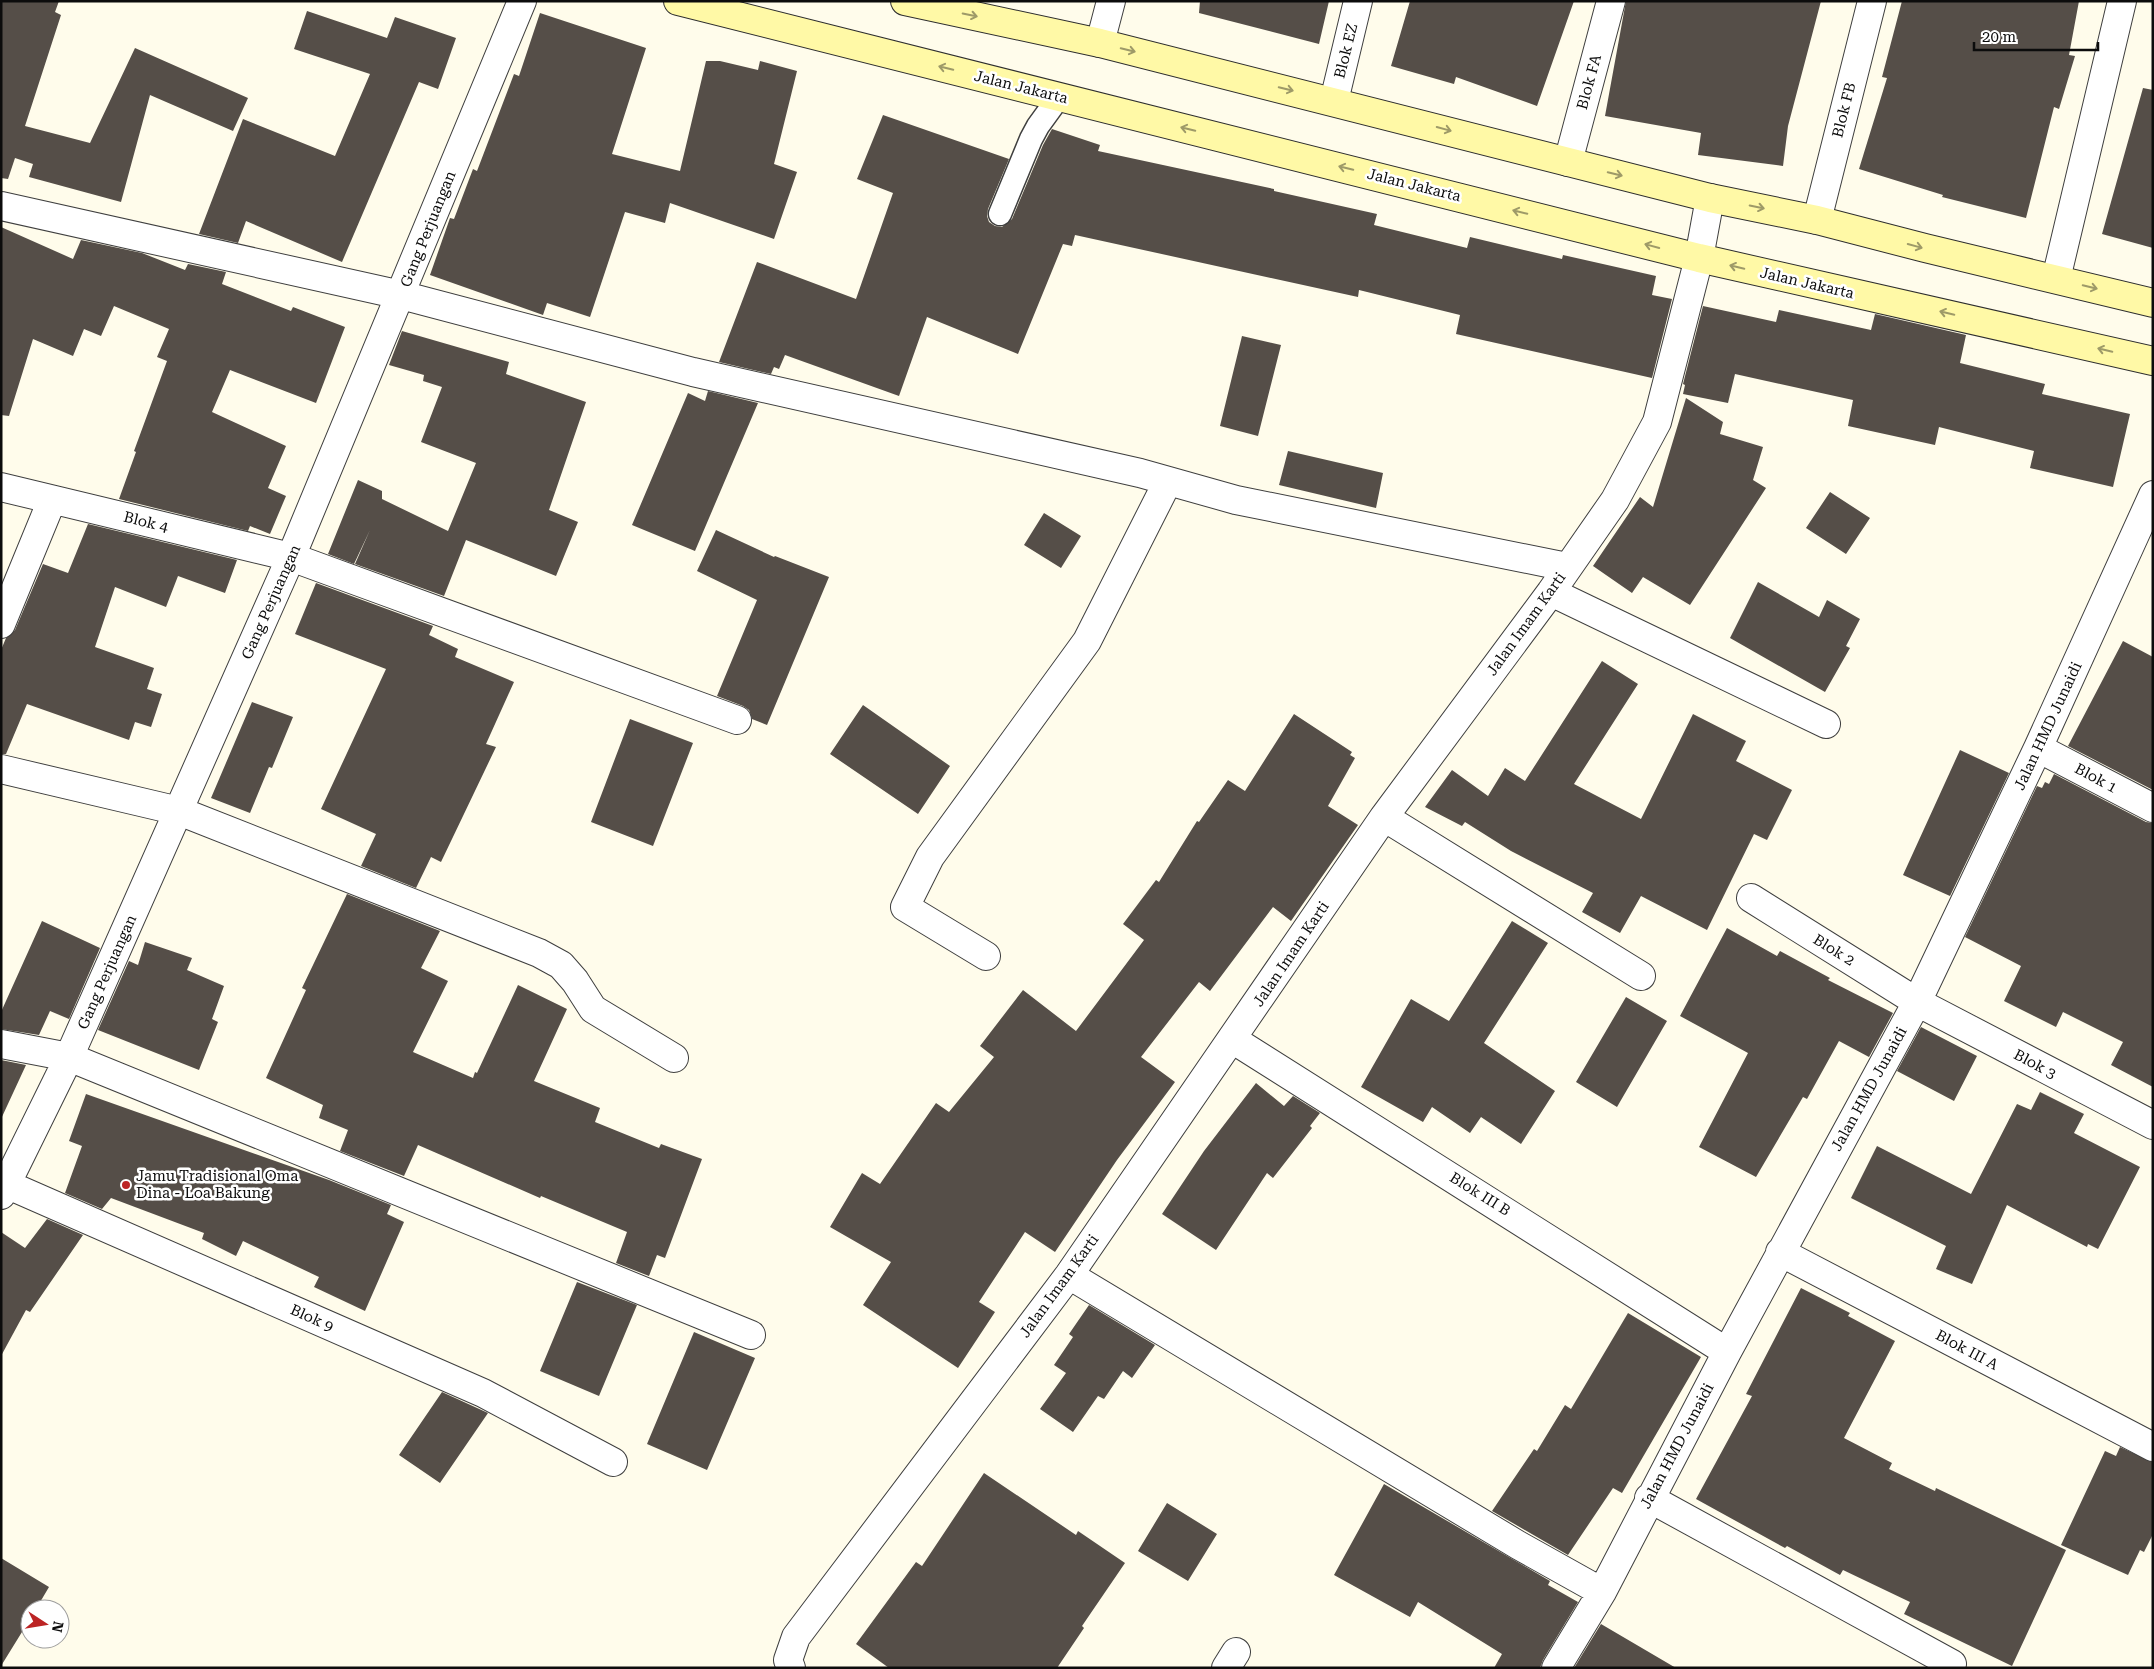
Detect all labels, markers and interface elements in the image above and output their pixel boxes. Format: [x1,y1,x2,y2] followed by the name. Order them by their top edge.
[961,11,977,20] one-way arrow
[1974,20,2098,52] scale bar
[1330,22,1362,80] street label: Blok EZ
[1982,28,2017,46] text: 20 m
[1120,46,1136,55] one-way arrow
[1573,52,1605,111] street label: Blok FA
[938,63,954,72] one-way arrow
[972,67,1070,107] street label: Jalan Jakarta
[1828,81,1860,139] street label: Blok FB
[1278,85,1294,94] one-way arrow
[1181,124,1197,133] one-way arrow
[1435,125,1451,135] one-way arrow
[1338,163,1354,172] one-way arrow
[1365,165,1463,205] street label: Jalan Jakarta
[397,168,460,290] street label: Gang Perjuangan
[1606,170,1622,179] one-way arrow
[1749,203,1765,213] one-way arrow
[1513,207,1529,216] one-way arrow
[1644,240,1660,250] one-way arrow
[1907,241,1923,251] one-way arrow
[1730,262,1746,271] one-way arrow
[1758,263,1856,303] street label: Jalan Jakarta
[2082,283,2098,293] one-way arrow
[1939,308,1955,317] one-way arrow
[2098,345,2114,354] one-way arrow
[122,508,171,536] street label: Blok 4
[238,542,304,662] street label: Gang Perjuangan
[1483,569,1570,679] street label: Jalan Imam Karti
[2010,659,2086,793] street label: Jalan HMD Junaidi
[2072,759,2120,797] street label: Blok 1
[1249,898,1333,1010] street label: Jalan Imam Karti
[74,912,140,1032] street label: Gang Perjuangan
[1810,930,1858,970] street label: Blok 2
[1827,1024,1911,1154] street label: Jalan HMD Junaidi
[2011,1045,2059,1083] street label: Blok 3
[136,1167,298,1202] place label: Jamu Tradisional Oma Dina - Loa Bakung
[1446,1168,1514,1220] street label: Blok III B
[120,1179,132,1191] marker: Jamu Tradisional Oma Dina - Loa Bakung
[1016,1231,1103,1341] street label: Jalan Imam Karti
[288,1301,336,1335] street label: Blok 9
[1933,1326,2002,1374] street label: Blok III A
[1636,1380,1718,1512] street label: Jalan HMD Junaidi
[20,1599,70,1649] north arrow
[49,1620,67,1634] text: N

